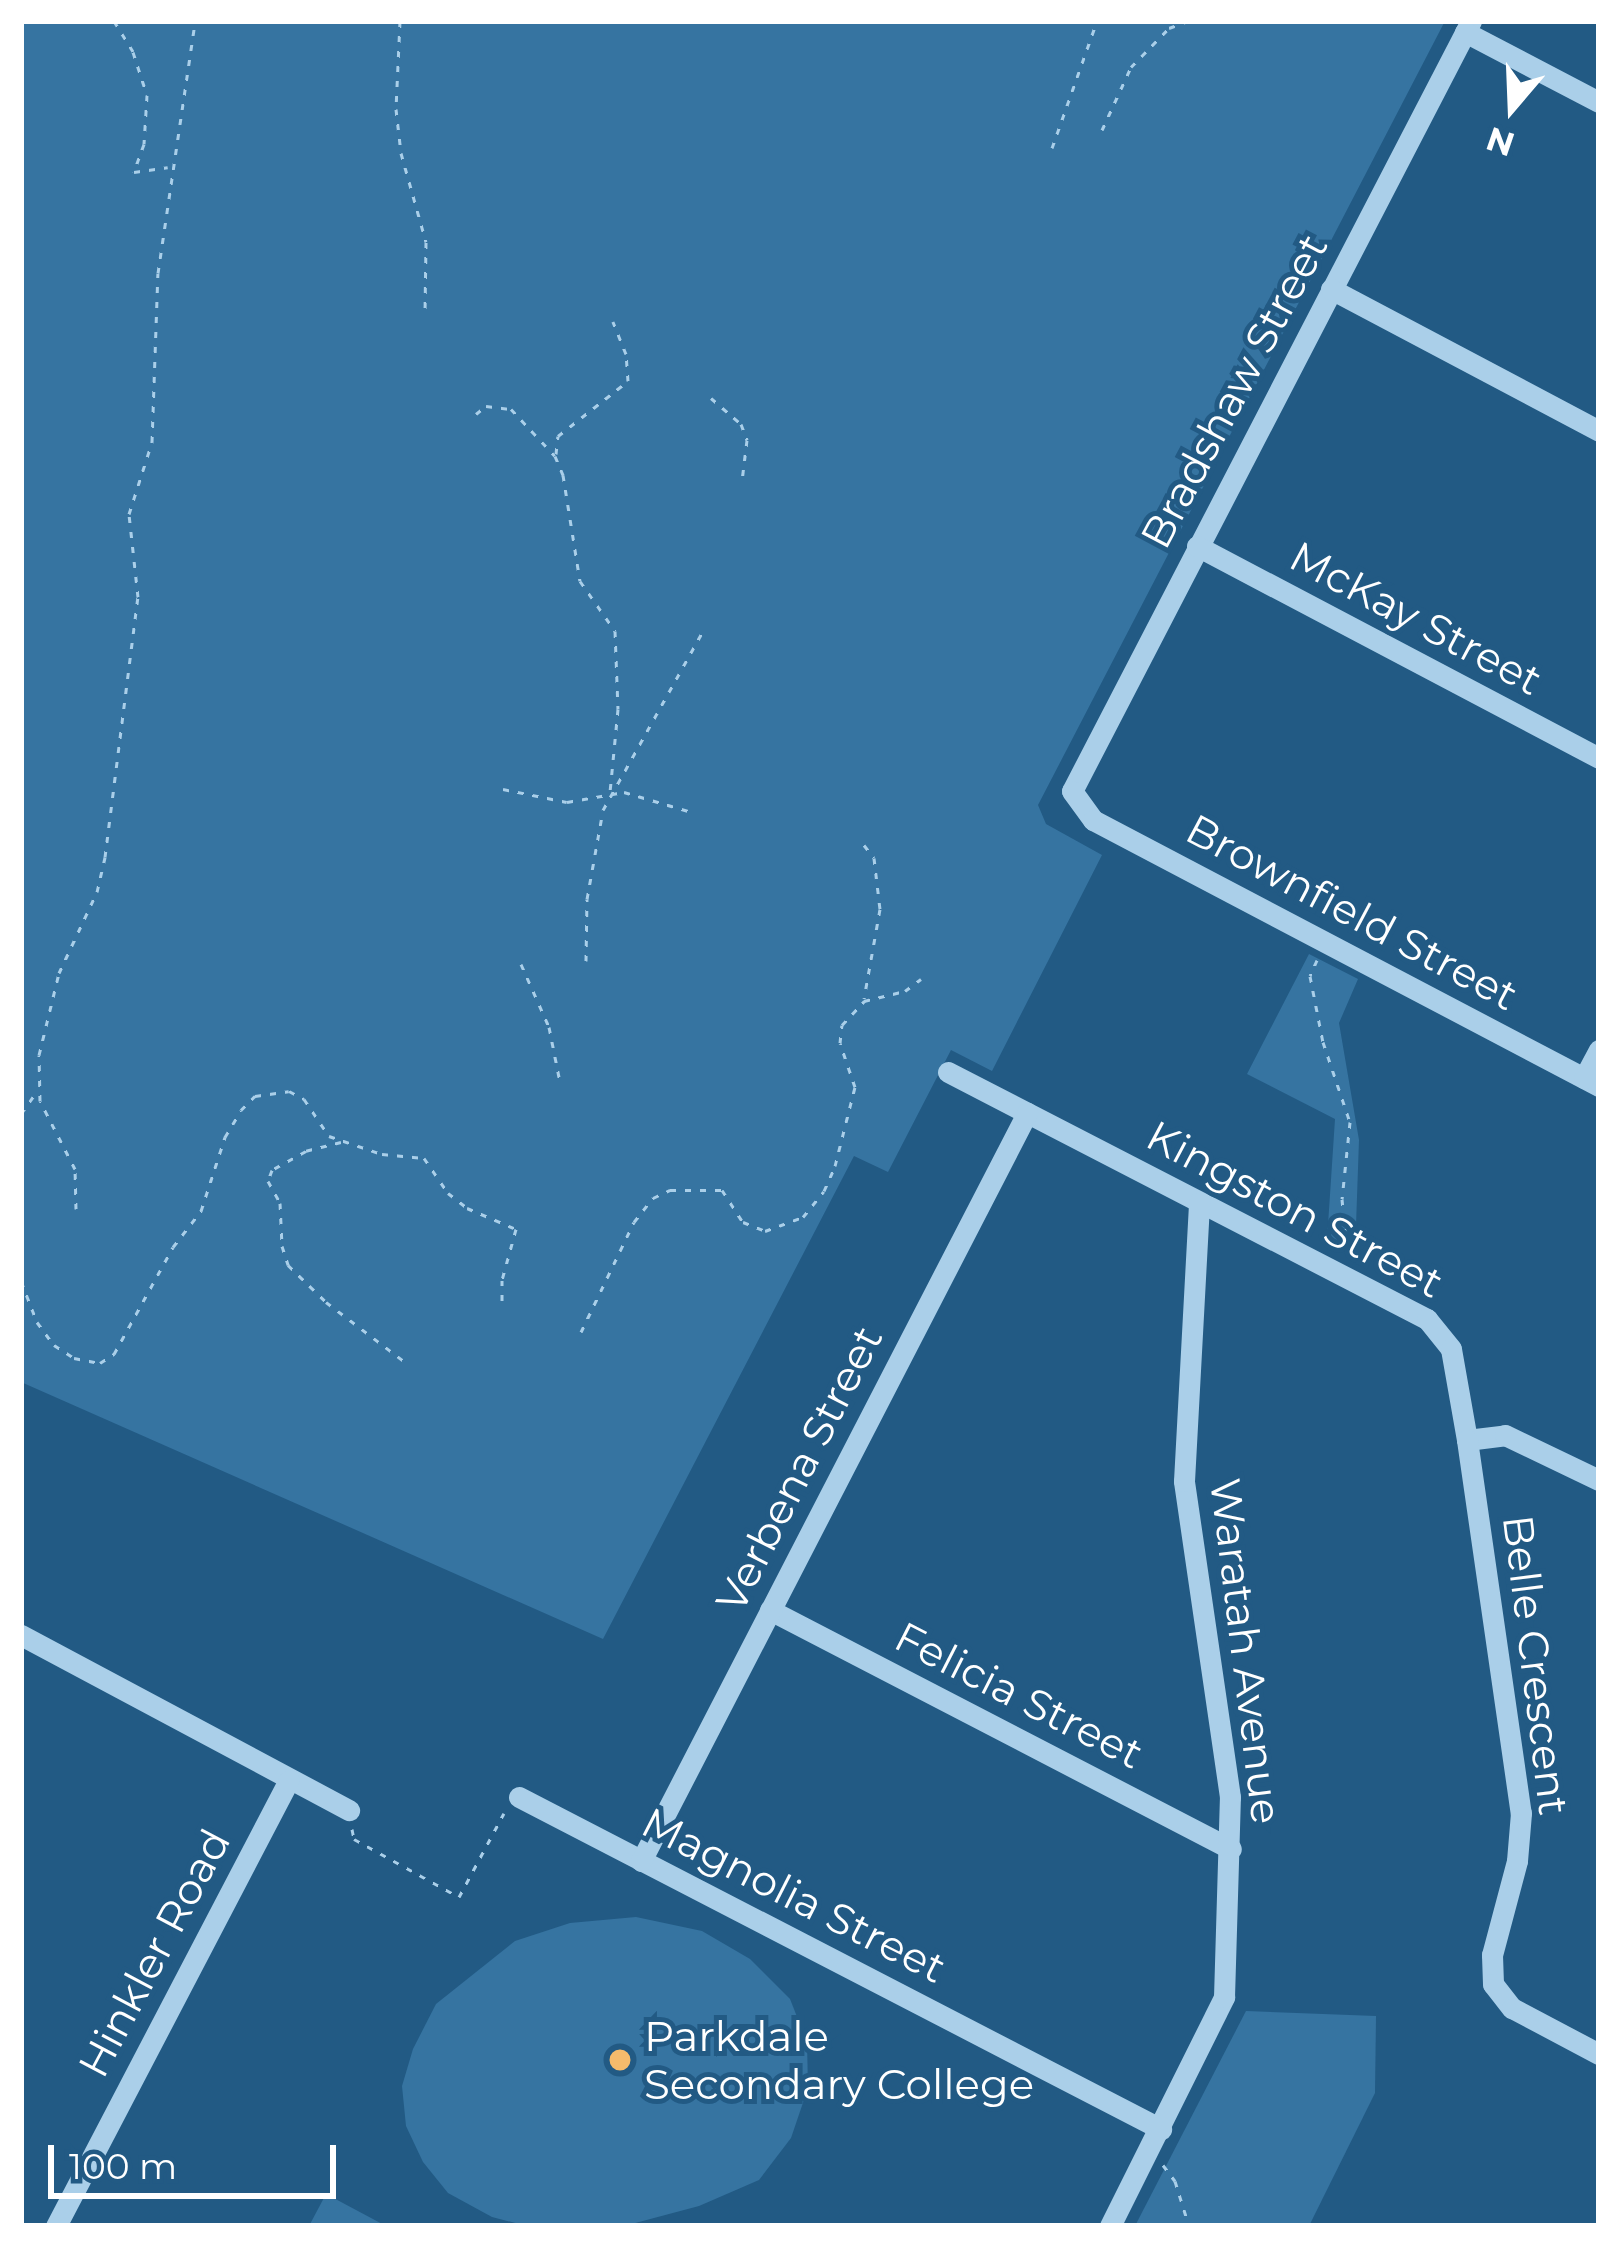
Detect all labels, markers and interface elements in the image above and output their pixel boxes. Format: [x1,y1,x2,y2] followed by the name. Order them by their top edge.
[1452,48,1572,168] north arrow
[1481,119,1519,165] text: N
[1130,225,1338,557] street label: Bradshaw Street
[1282,531,1550,705] street label: McKay Street
[1178,803,1526,1021] street label: Brownfield Street
[1138,1110,1452,1308] street label: Kingston Street
[705,1318,893,1620] street label: Verbena Street
[1200,1475,1292,1827] street label: Waratah Avenue
[1493,1512,1579,1818] street label: Belle Crescent
[887,1611,1151,1779] street label: Felicia Street
[634,1797,954,1993] street label: Magnolia Street
[68,1821,240,2085] street label: Hinkler Road
[644,2011,1034,2110] place label: Parkdale Secondary College
[607,2047,633,2073] marker: Parkdale Secondary College
[54,2121,342,2195] scale bar
[69,2144,177,2188] text: 100 m

